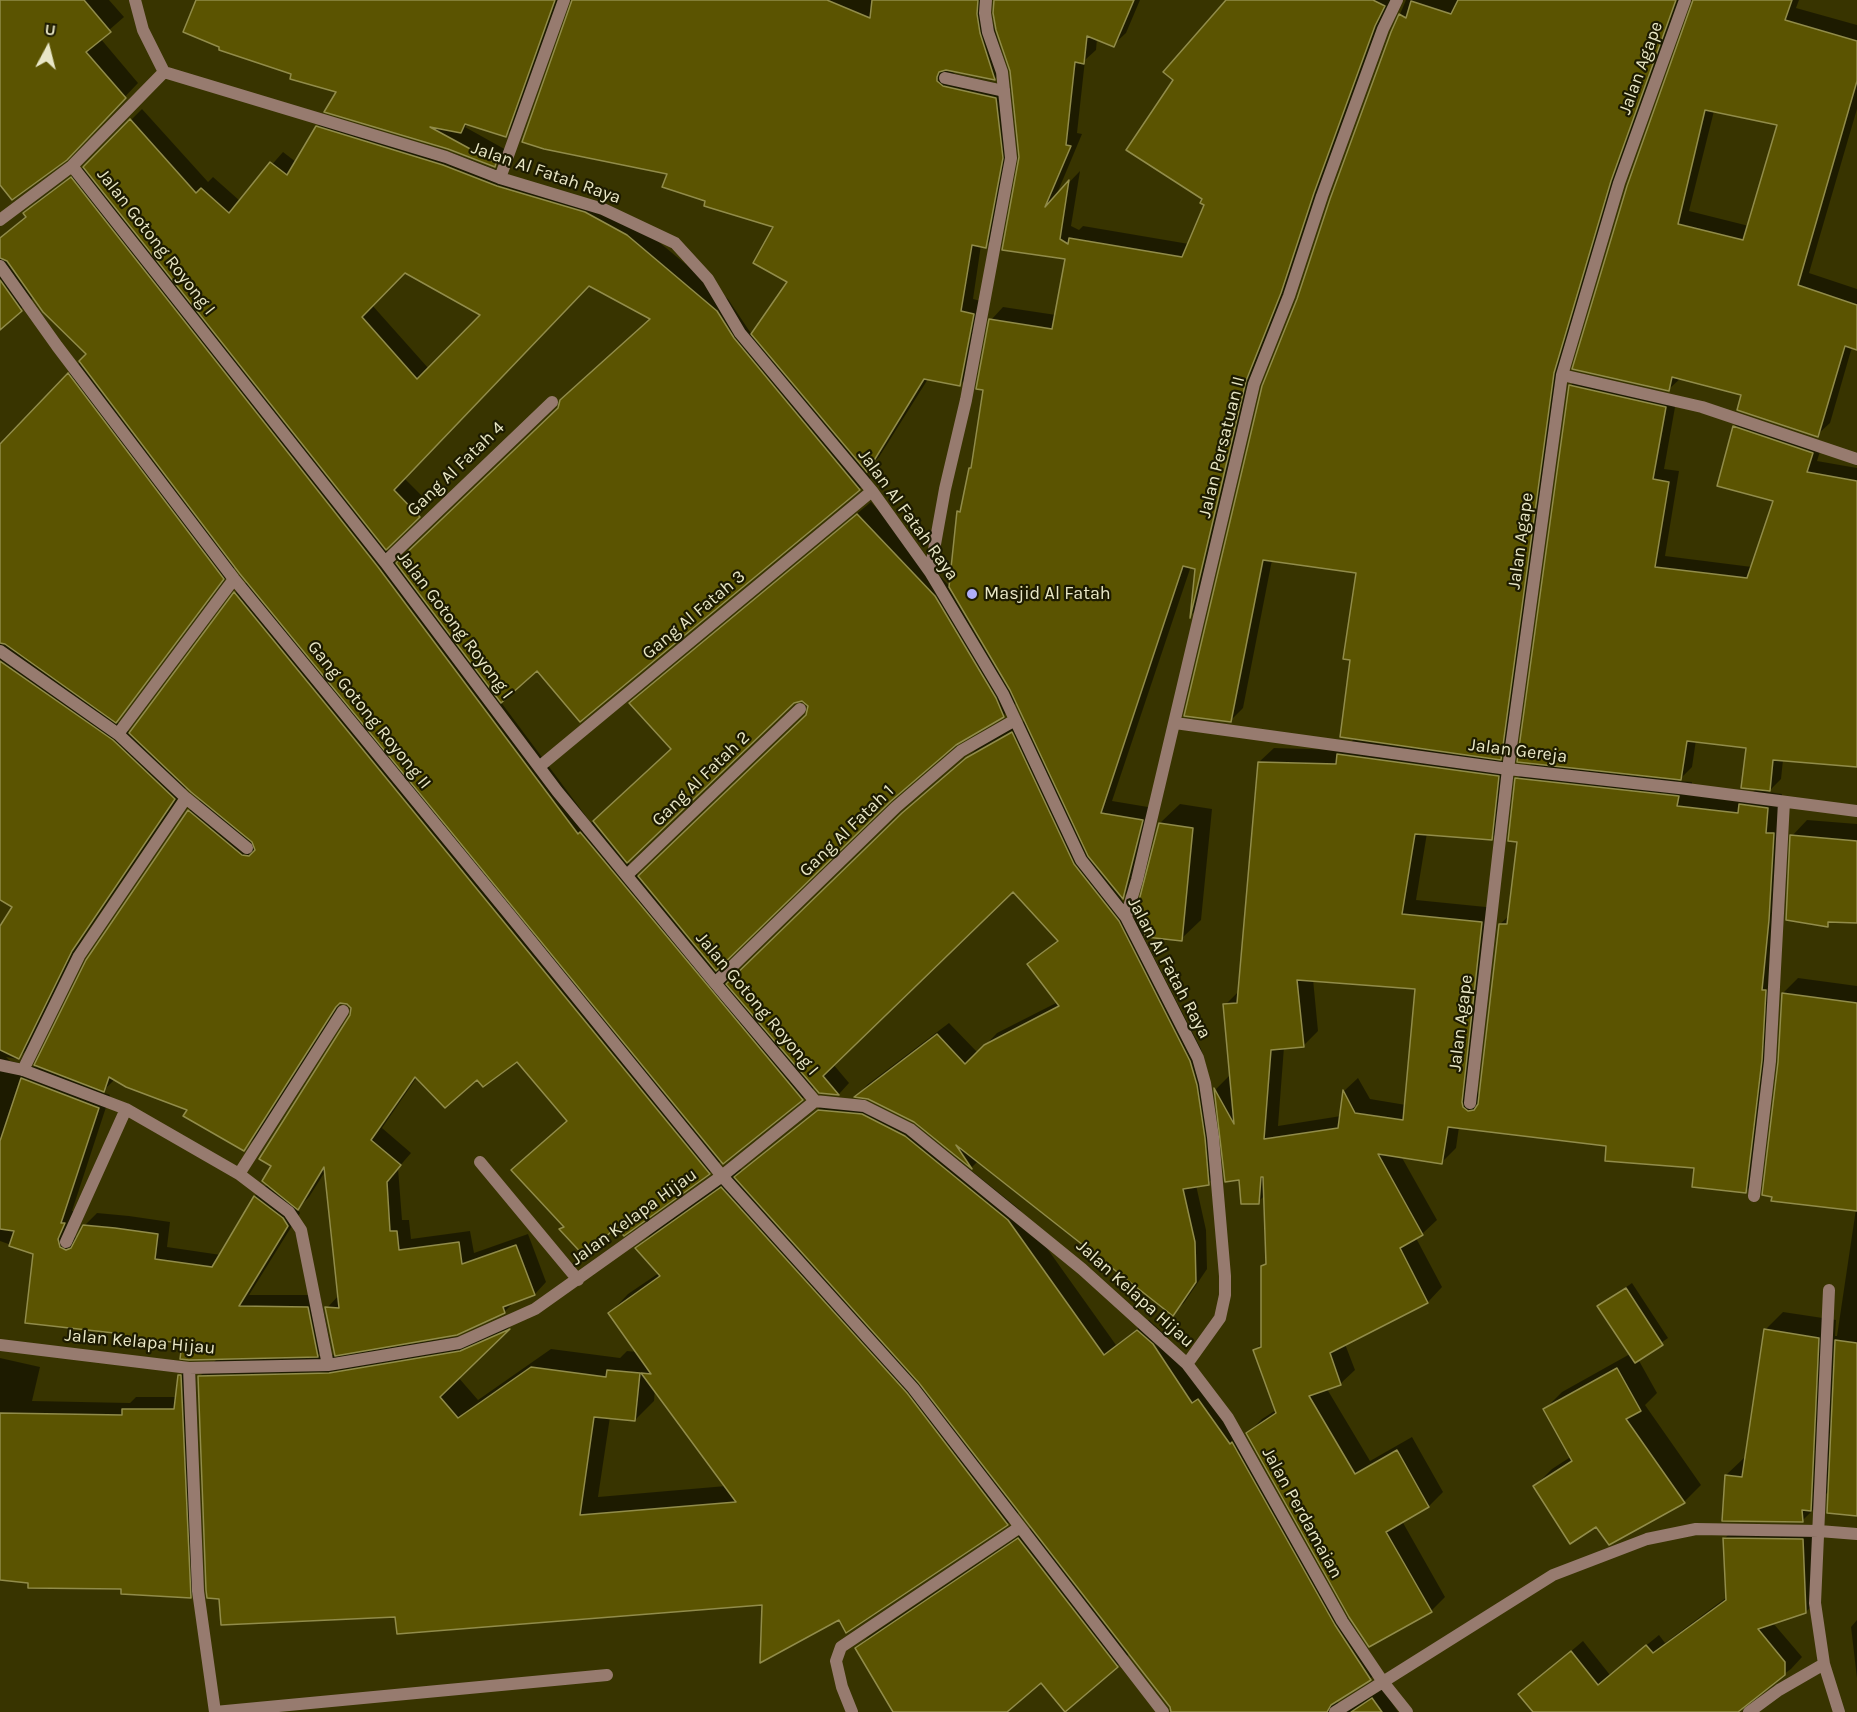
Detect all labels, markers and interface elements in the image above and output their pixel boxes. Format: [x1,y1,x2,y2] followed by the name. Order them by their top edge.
[18,18,78,78] north arrow
[1614,19,1668,117] street label: Jalan Agape
[44,20,57,40] text: U
[468,137,624,209] street label: Jalan Al Fatah Raya
[92,164,220,320] street label: Jalan Gotong Royong I
[1194,374,1250,520] street label: Jalan Persatuan II
[403,417,509,521] street label: Gang Al Fatah 4
[853,445,963,585] street label: Jalan Al Fatah Raya
[1504,491,1538,591] street label: Jalan Agape
[392,547,518,703] street label: Jalan Gotong Royong I
[638,566,750,664] street label: Gang Al Fatah 3
[984,583,1111,605] place label: Masjid Al Fatah
[965,587,979,601] marker: Masjid Al Fatah
[303,636,435,794] street label: Gang Gotong Royong II
[648,727,754,831] street label: Gang Al Fatah 2
[1467,734,1569,768] street label: Jalan Gereja
[795,780,899,882] street label: Gang Al Fatah 1
[1123,894,1215,1042] street label: Jalan Al Fatah Raya
[691,928,823,1080] street label: Jalan Gotong Royong I
[1444,973,1478,1073] street label: Jalan Agape
[567,1164,701,1270] street label: Jalan Kelapa Hijau
[1072,1235,1198,1353] street label: Jalan Kelapa Hijau
[64,1325,216,1359] street label: Jalan Kelapa Hijau
[1257,1444,1347,1582] street label: Jalan Perdamaian

